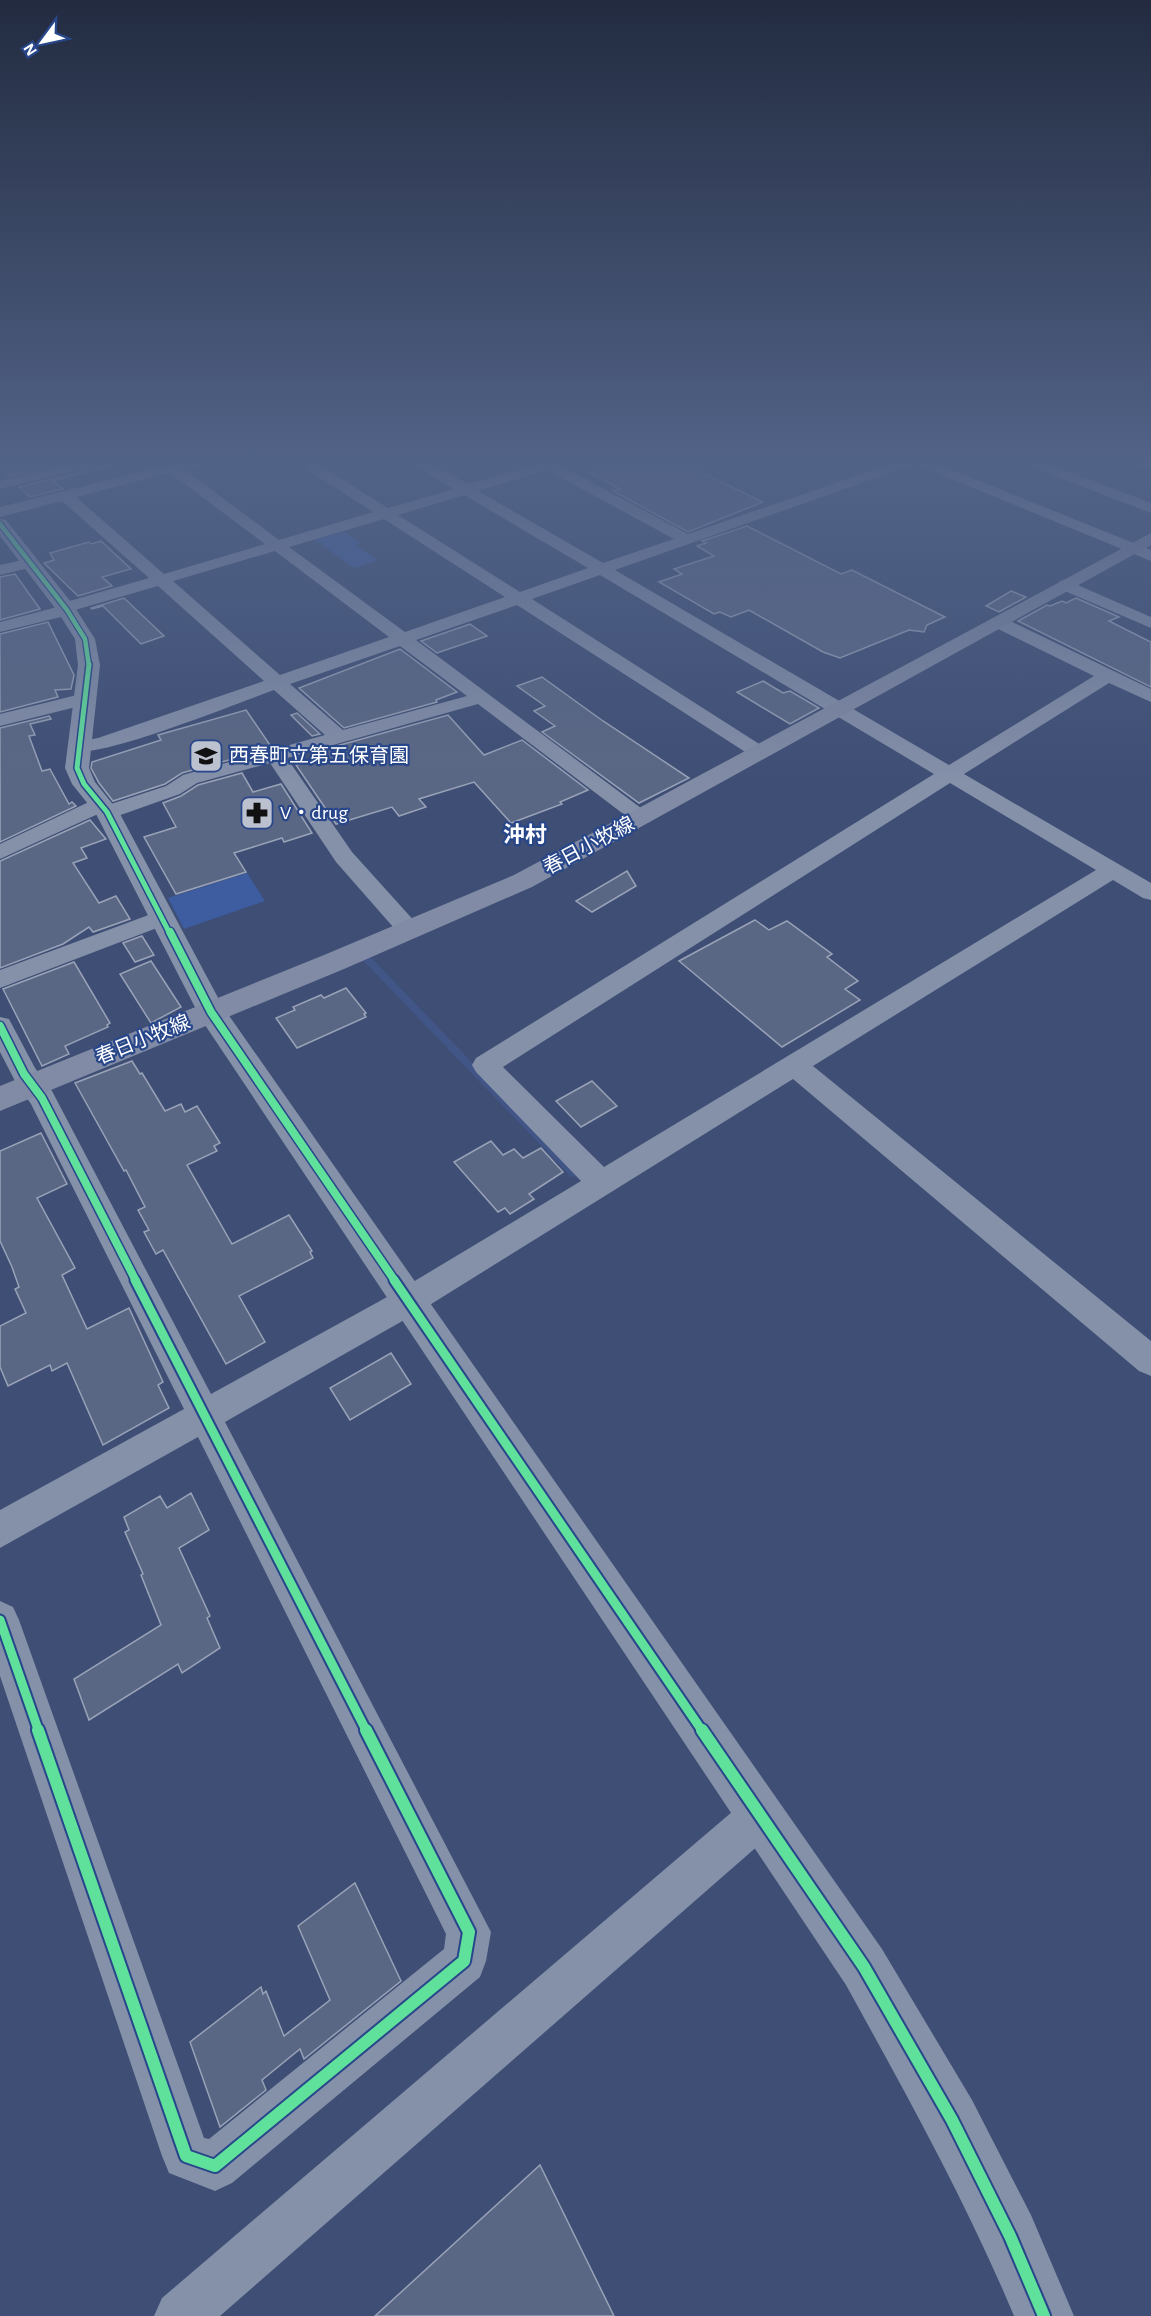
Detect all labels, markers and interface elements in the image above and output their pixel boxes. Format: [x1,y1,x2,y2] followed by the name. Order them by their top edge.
[12,12,72,72] north arrow
[21,41,40,59] text: N
[188,738,224,774] school or university icon: 西春町立第五保育園
[229,745,409,766] place label: 西春町立第五保育園
[239,795,275,831] pharmacy icon: V・drug
[280,803,348,823] place label: V・drug
[539,812,638,878] street label: 春日小牧線
[503,823,547,846] district label: 沖村
[92,1010,193,1068] street label: 春日小牧線

